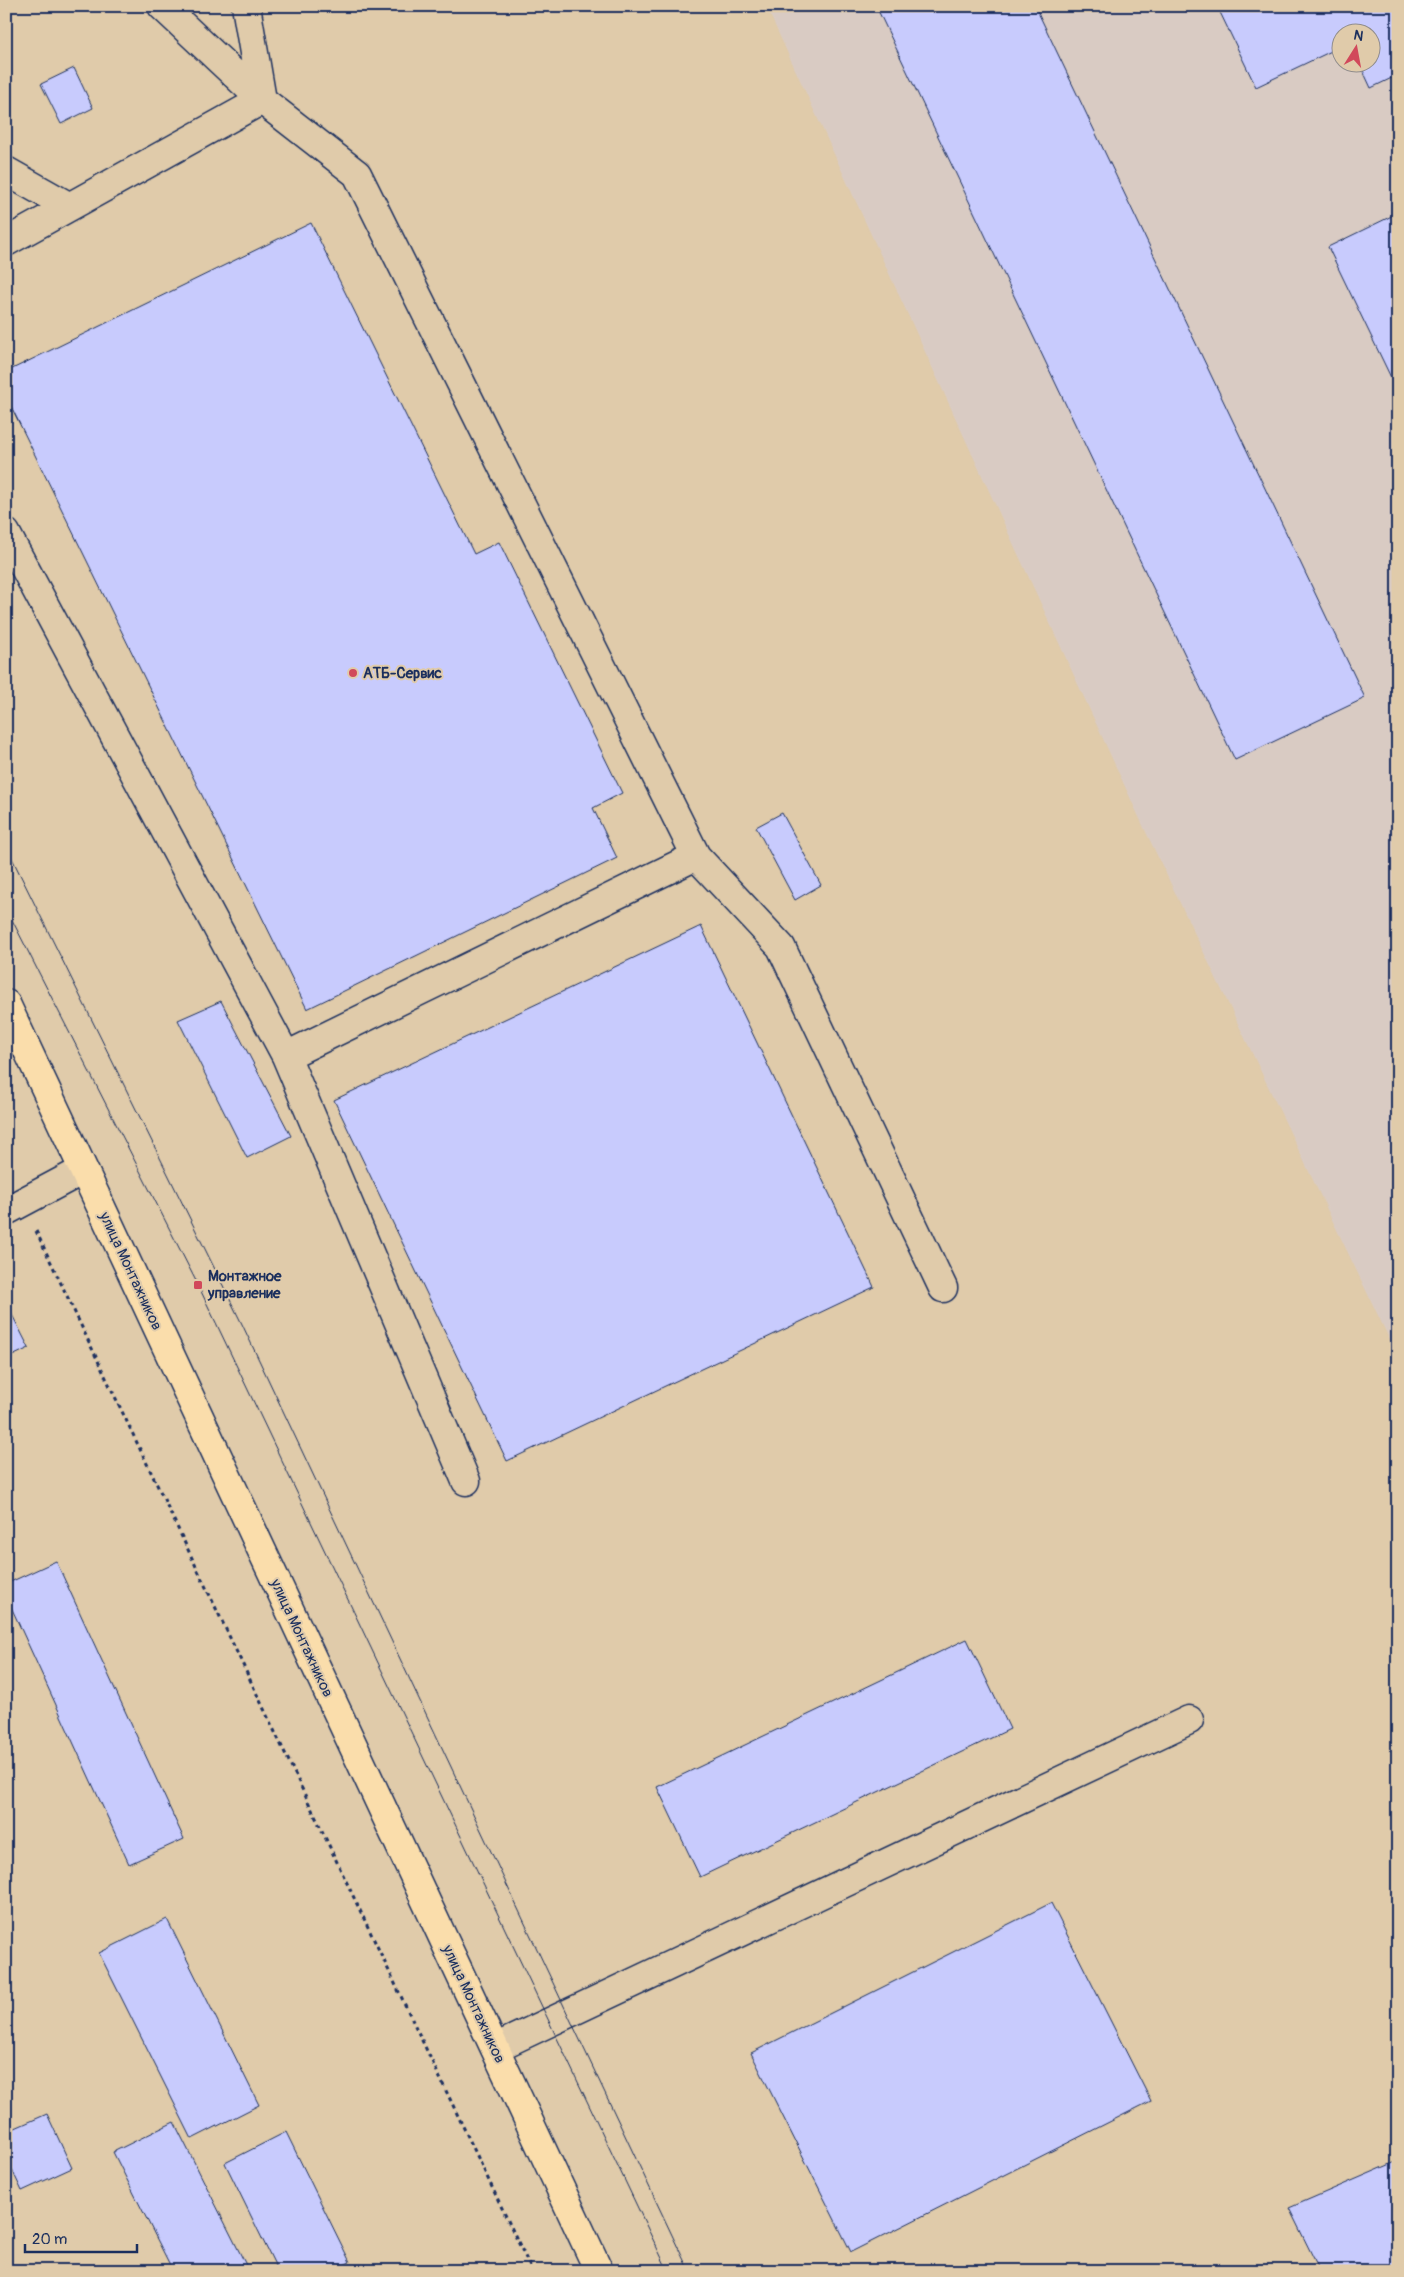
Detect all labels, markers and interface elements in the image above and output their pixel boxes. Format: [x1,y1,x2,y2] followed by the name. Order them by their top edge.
[1332,22,1382,72] north arrow
[1352,26,1365,45] text: N
[363,664,442,683] place label: АТБ-Сервис
[347,667,359,679] marker: АТБ-Сервис
[94,1208,166,1333] street label: улица Монтажников
[207,1267,282,1303] place label: Монтажное управление
[192,1279,204,1291] marker: Монтажное управление
[265,1575,337,1700] street label: улица Монтажников
[437,1941,509,2066] street label: улица Монтажников
[25,2222,138,2254] scale bar
[32,2230,67,2249] text: 20 m

